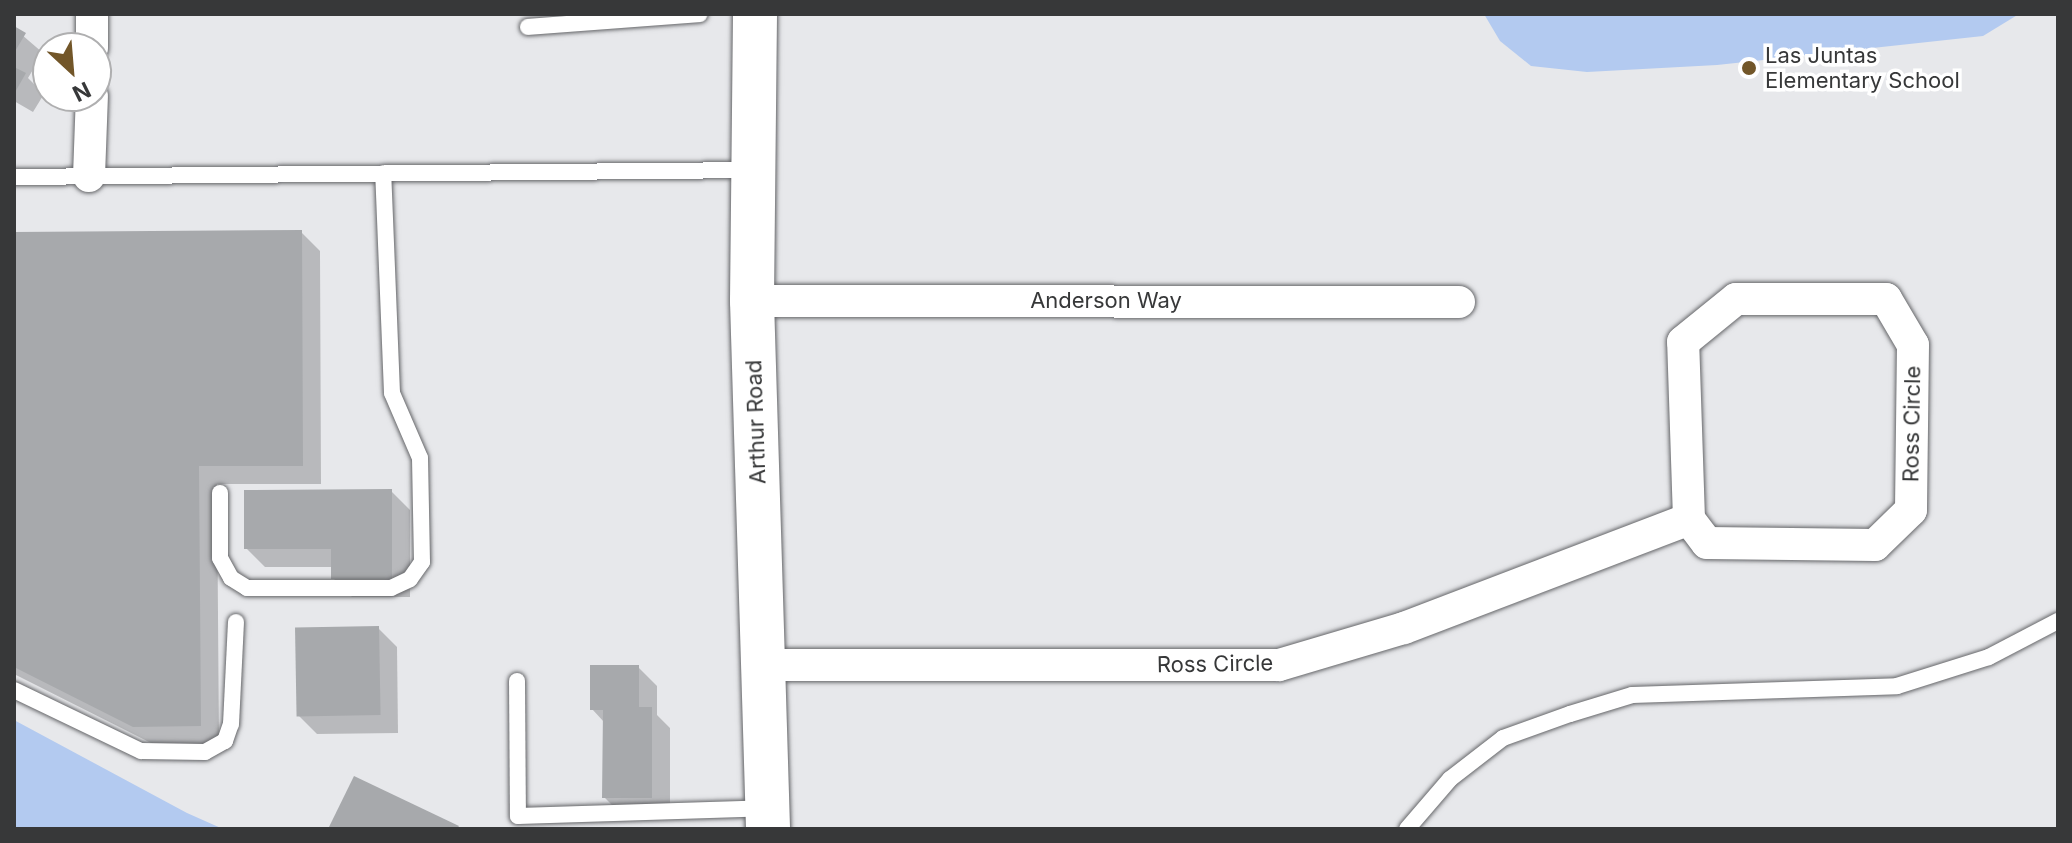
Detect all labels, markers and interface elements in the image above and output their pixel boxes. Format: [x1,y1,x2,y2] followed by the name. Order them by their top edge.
[32,32,112,112] north arrow
[1765,42,1960,94] place label: Las Juntas Elementary School
[1740,59,1758,77] marker: Las Juntas Elementary School
[68,76,95,107] text: N
[1030,288,1182,314] street label: Anderson Way
[741,359,771,485] street label: Arthur Road
[1898,366,1926,482] street label: Ross Circle
[1157,650,1273,678] street label: Ross Circle

